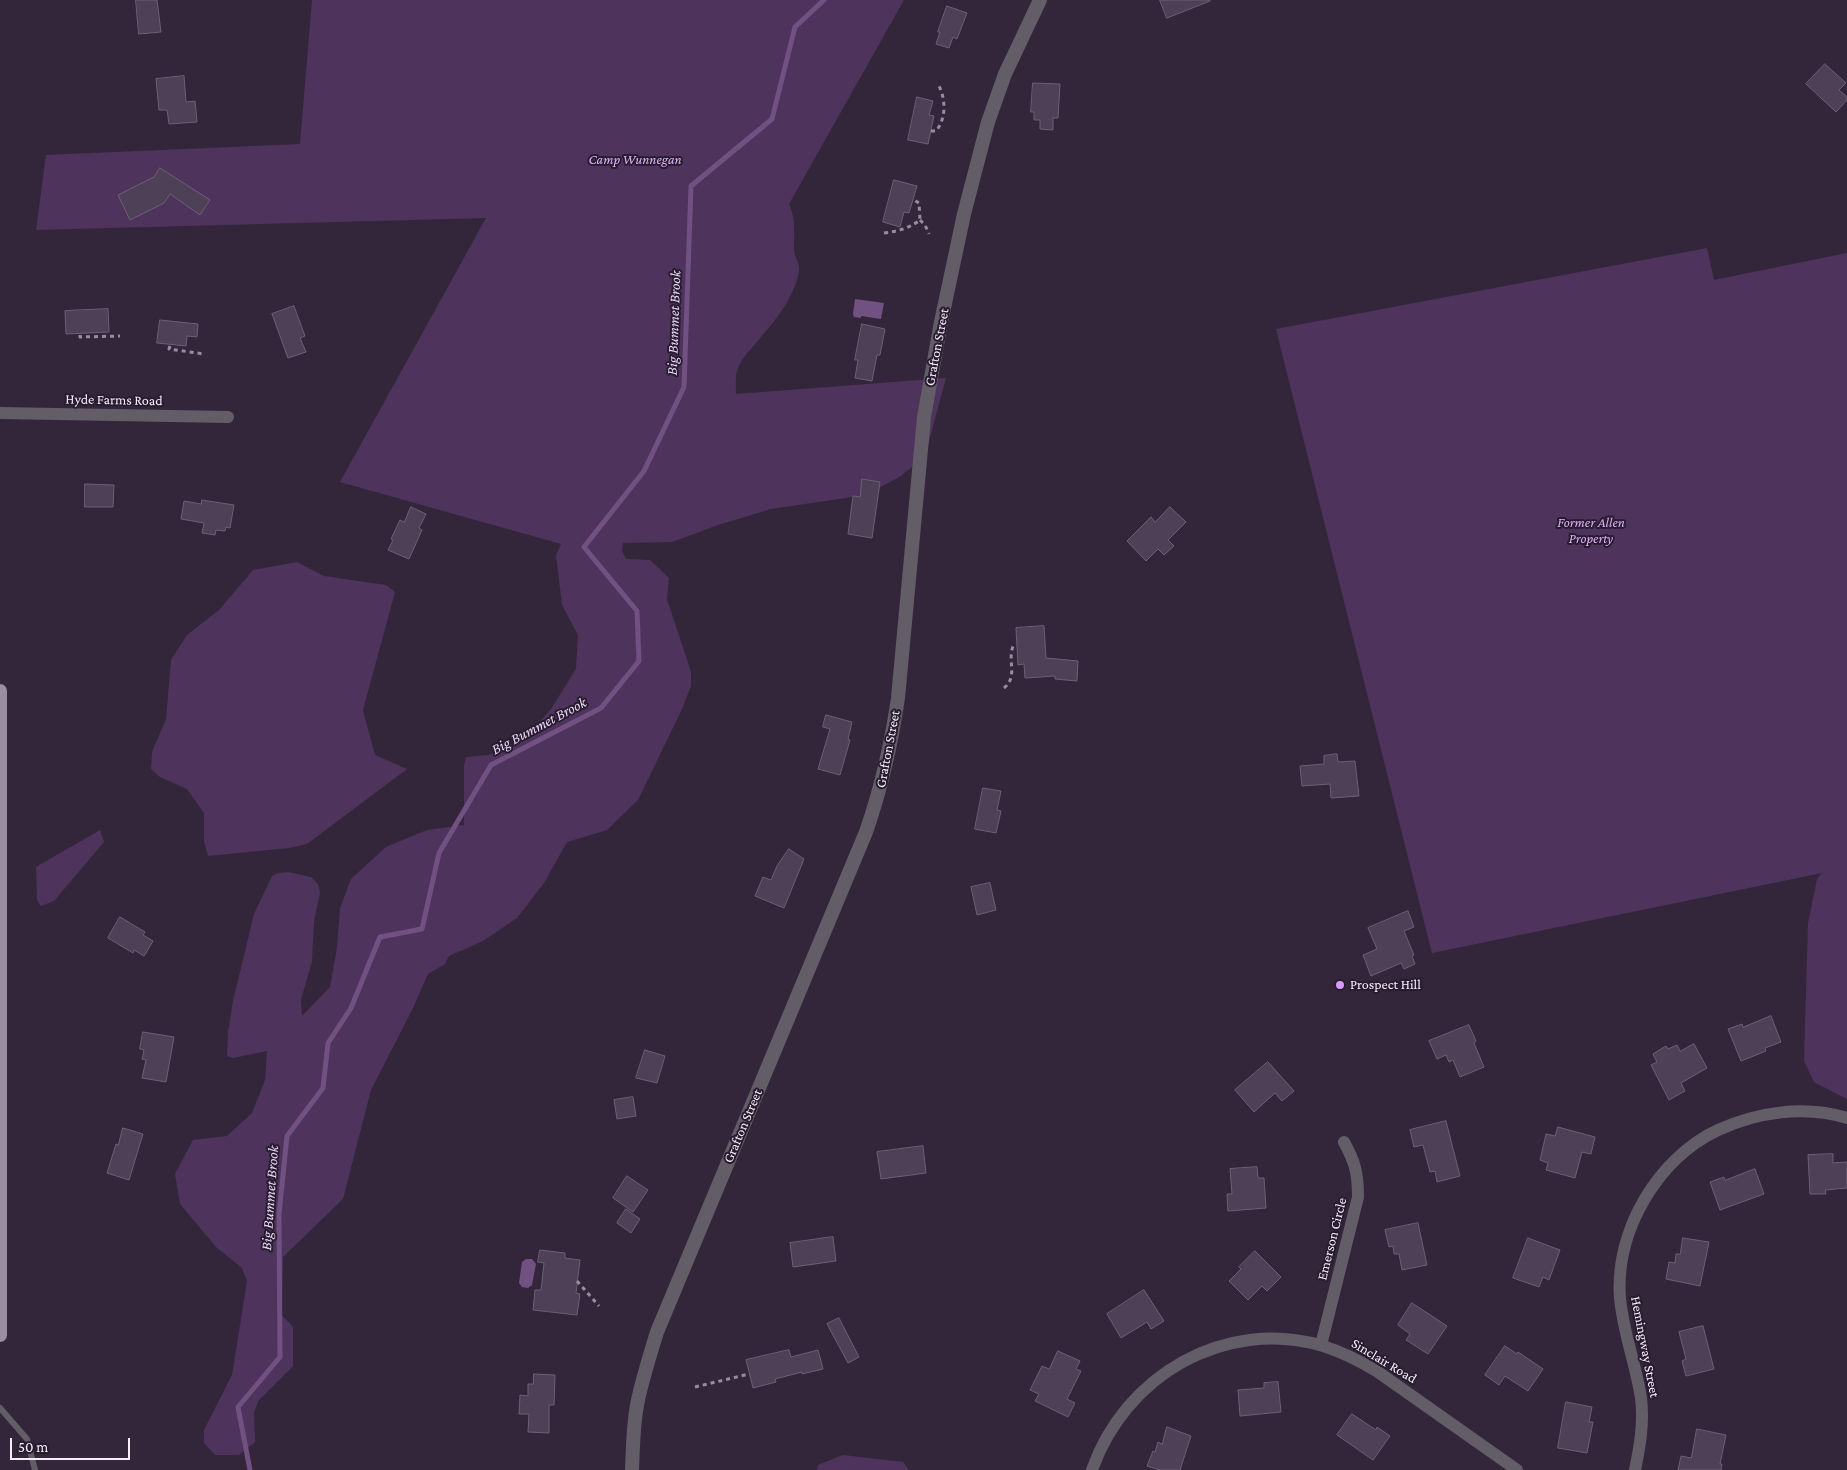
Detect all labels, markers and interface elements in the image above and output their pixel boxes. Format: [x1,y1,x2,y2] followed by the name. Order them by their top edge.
[588,152,682,168] park label: Camp Wunnegan
[663,270,685,376] water label: Big Bummet Brook
[921,307,953,387] street label: Grafton Street
[65,391,163,409] street label: Hyde Farms Road
[1557,515,1625,548] park label: Former Allen Property
[488,693,590,759] water label: Big Bummet Brook
[872,709,904,789] street label: Grafton Street
[1350,977,1421,993] place label: Prospect Hill
[1334,979,1346,991] marker: Prospect Hill
[720,1087,766,1165] street label: Grafton Street
[257,1145,283,1251] water label: Big Bummet Brook
[1314,1196,1350,1282] street label: Emerson Circle
[1627,1295,1663,1399] street label: Hemingway Street
[1348,1335,1420,1387] street label: Sinclair Road
[12,1428,132,1460] scale bar
[18,1439,48,1455] text: 50 m

